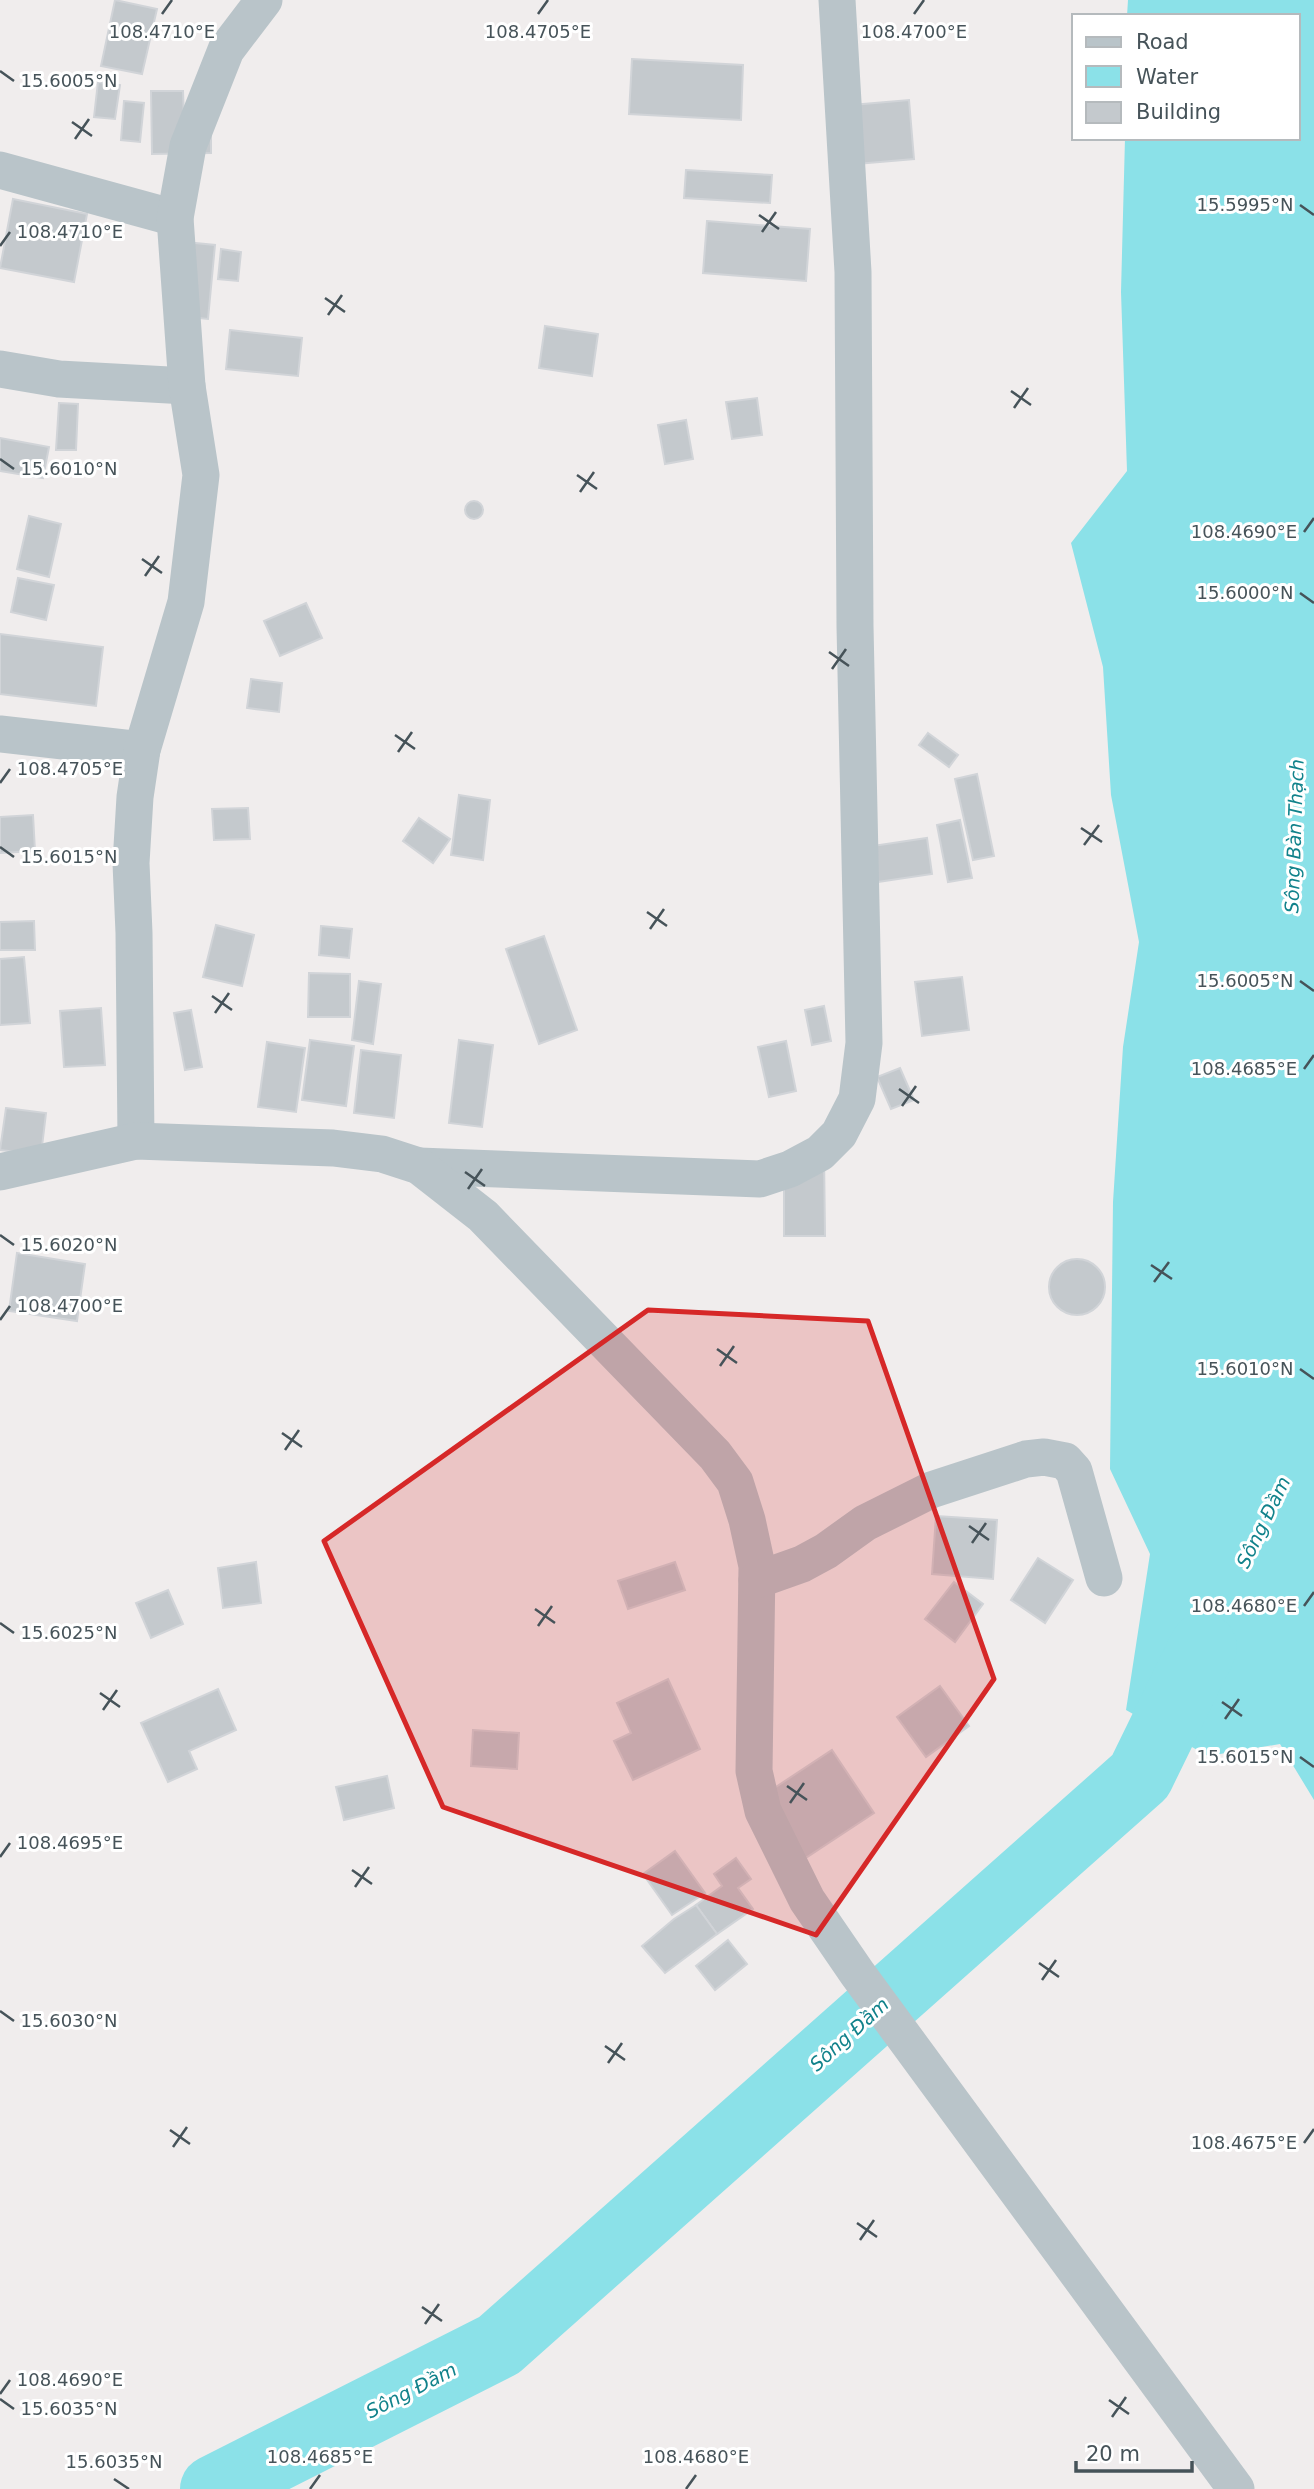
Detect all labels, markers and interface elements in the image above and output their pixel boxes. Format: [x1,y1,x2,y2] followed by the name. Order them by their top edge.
[1072,14,1300,140] legend
[109,21,215,42] text: 108.4710°E
[485,21,591,42] text: 108.4705°E
[861,21,967,42] text: 108.4700°E
[1136,30,1189,54] text: Road
[1136,65,1198,89] text: Water
[21,70,117,91] text: 15.6005°N
[1136,100,1221,124] text: Building
[1197,194,1293,215] text: 15.5995°N
[17,221,123,242] text: 108.4710°E
[21,458,117,479] text: 15.6010°N
[1191,521,1297,542] text: 108.4690°E
[1197,582,1293,603] text: 15.6000°N
[17,758,123,779] text: 108.4705°E
[1280,758,1308,914] water label: Sông Bàn Thạch
[21,846,117,867] text: 15.6015°N
[1197,970,1293,991] text: 15.6005°N
[1191,1058,1297,1079] text: 108.4685°E
[21,1234,117,1255] text: 15.6020°N
[17,1295,123,1316] text: 108.4700°E
[1197,1358,1293,1379] text: 15.6010°N
[1231,1473,1295,1571] water label: Sông Đầm
[1191,1595,1297,1616] text: 108.4680°E
[21,1622,117,1643] text: 15.6025°N
[1197,1746,1293,1767] text: 15.6015°N
[17,1832,123,1853] text: 108.4695°E
[805,1993,893,2075] water label: Sông Đầm
[21,2010,117,2031] text: 15.6030°N
[1191,2132,1297,2153] text: 108.4675°E
[362,2358,460,2422] water label: Sông Đầm
[17,2369,123,2390] text: 108.4690°E
[21,2398,117,2419] text: 15.6035°N
[1076,2430,1192,2474] scale bar
[1086,2442,1140,2466] text: 20 m
[267,2446,373,2467] text: 108.4685°E
[643,2446,749,2467] text: 108.4680°E
[66,2451,162,2472] text: 15.6035°N

